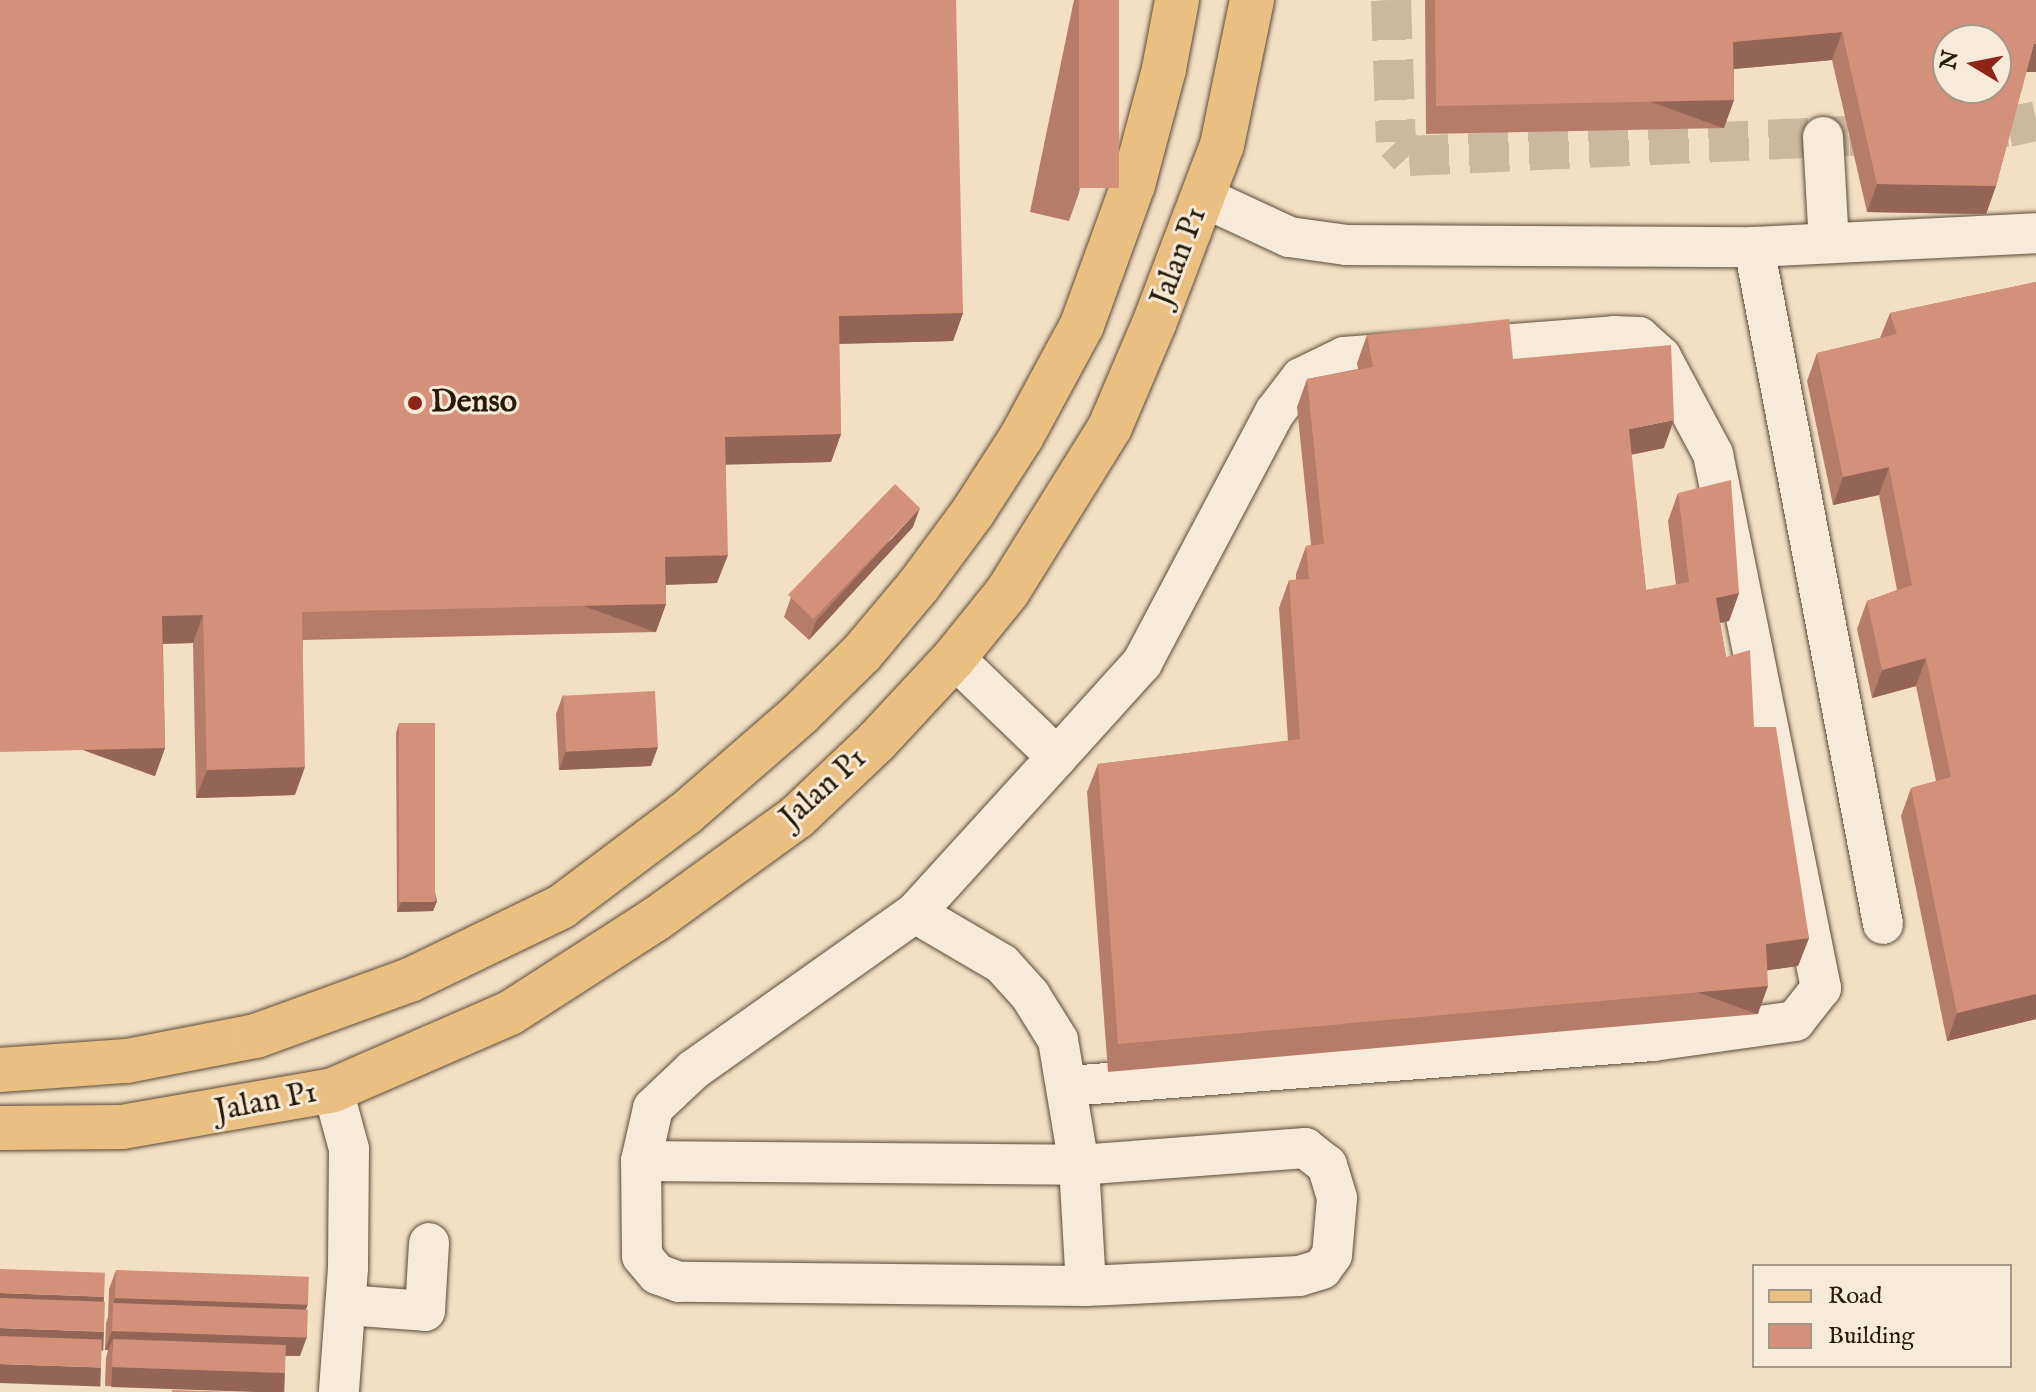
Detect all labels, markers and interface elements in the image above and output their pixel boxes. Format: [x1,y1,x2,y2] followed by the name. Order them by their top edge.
[1932,24,2012,104] north arrow
[1935,48,1966,72] text: N
[1144,202,1216,312] street label: Jalan P1
[431,384,517,422] place label: Denso
[406,394,424,412] marker: Denso
[773,740,875,838] street label: Jalan P1
[212,1074,320,1132] street label: Jalan P1
[1752,1264,2012,1368] legend
[1828,1281,1882,1312] text: Road
[1828,1321,1914,1352] text: Building

